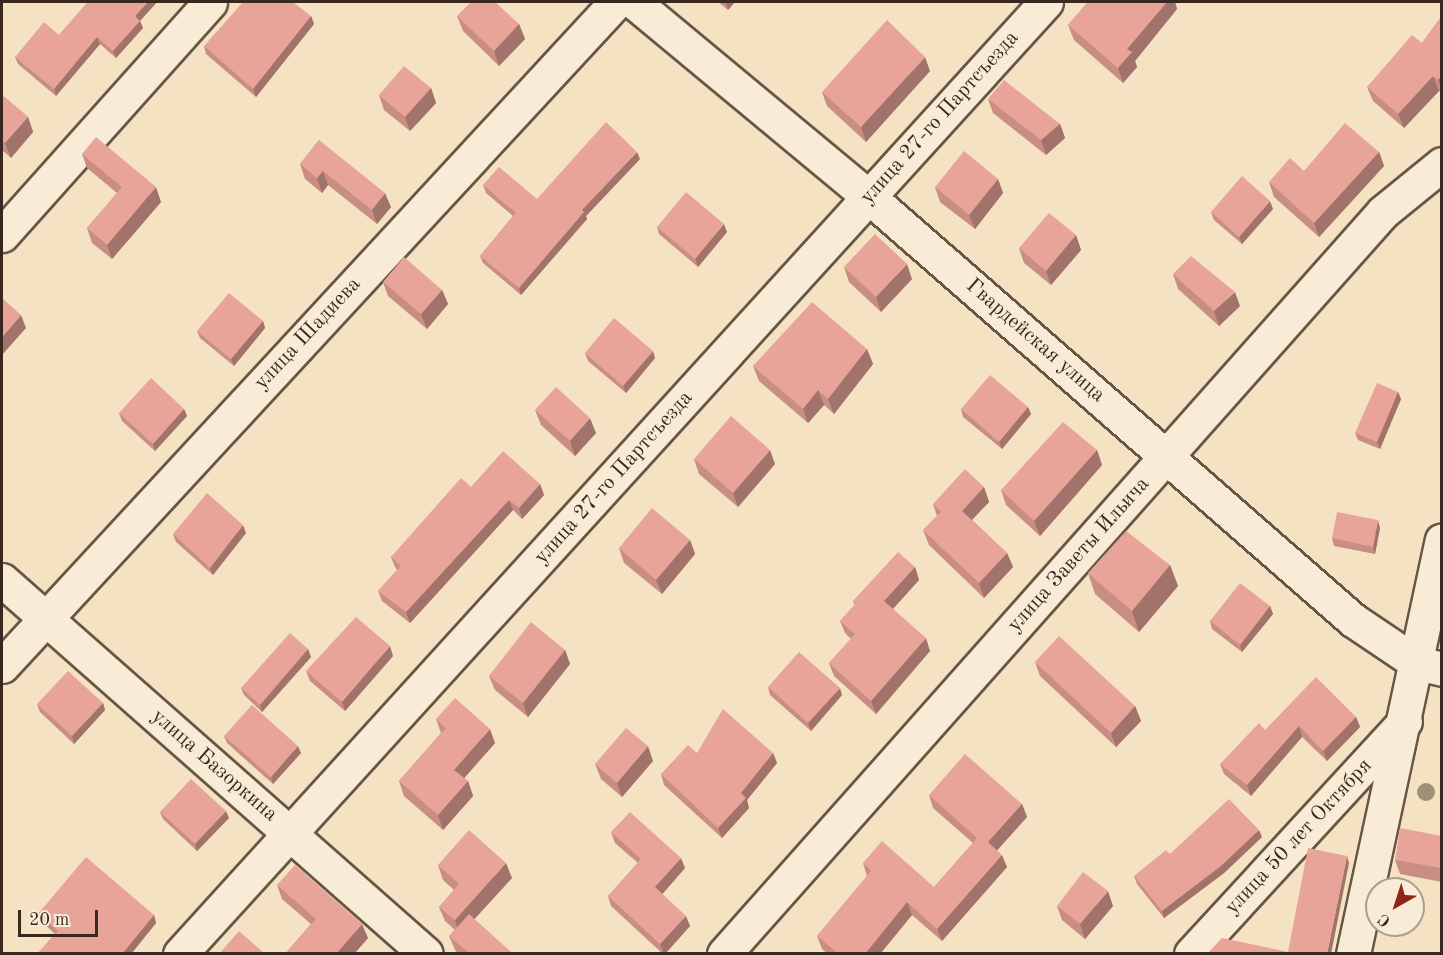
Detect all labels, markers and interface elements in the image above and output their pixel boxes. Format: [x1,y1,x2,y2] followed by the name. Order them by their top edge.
[855,26,1025,210] street label: улица 27-го Партсъезда
[249,272,367,396] street label: улица Шадиева
[960,274,1110,408] street label: Гвардейская улица
[529,386,699,570] street label: улица 27-го Партсъезда
[1003,472,1155,638] street label: улица Заветы Ильича
[146,704,282,828] street label: улица Базоркина
[1220,754,1378,920] street label: улица 50 лет Октября
[1365,877,1425,937] north arrow
[21,898,100,936] scale bar
[1376,910,1394,929] text: С
[29,911,69,929] text: 20 m

